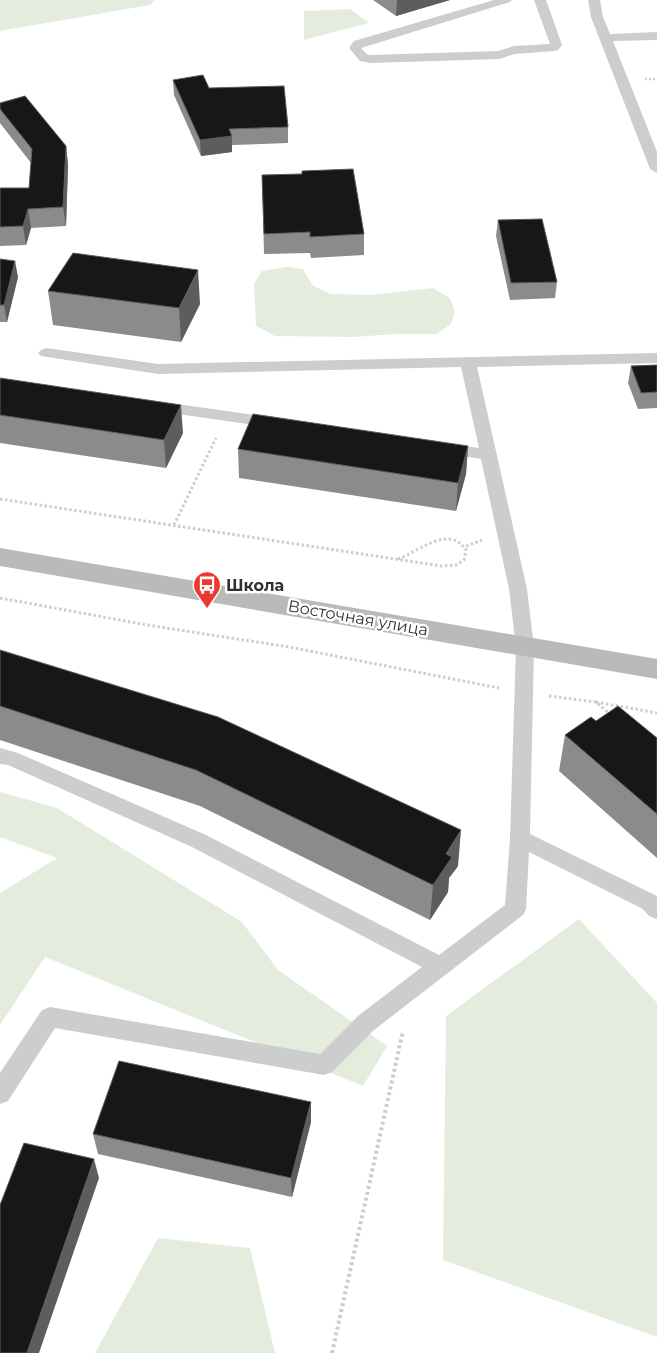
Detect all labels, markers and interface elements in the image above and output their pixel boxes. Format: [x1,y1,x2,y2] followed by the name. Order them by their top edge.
[192,570,222,609] bus stop icon: Школа
[226,576,284,595] place label: Школа
[286,596,430,640] street label: Восточная улица

